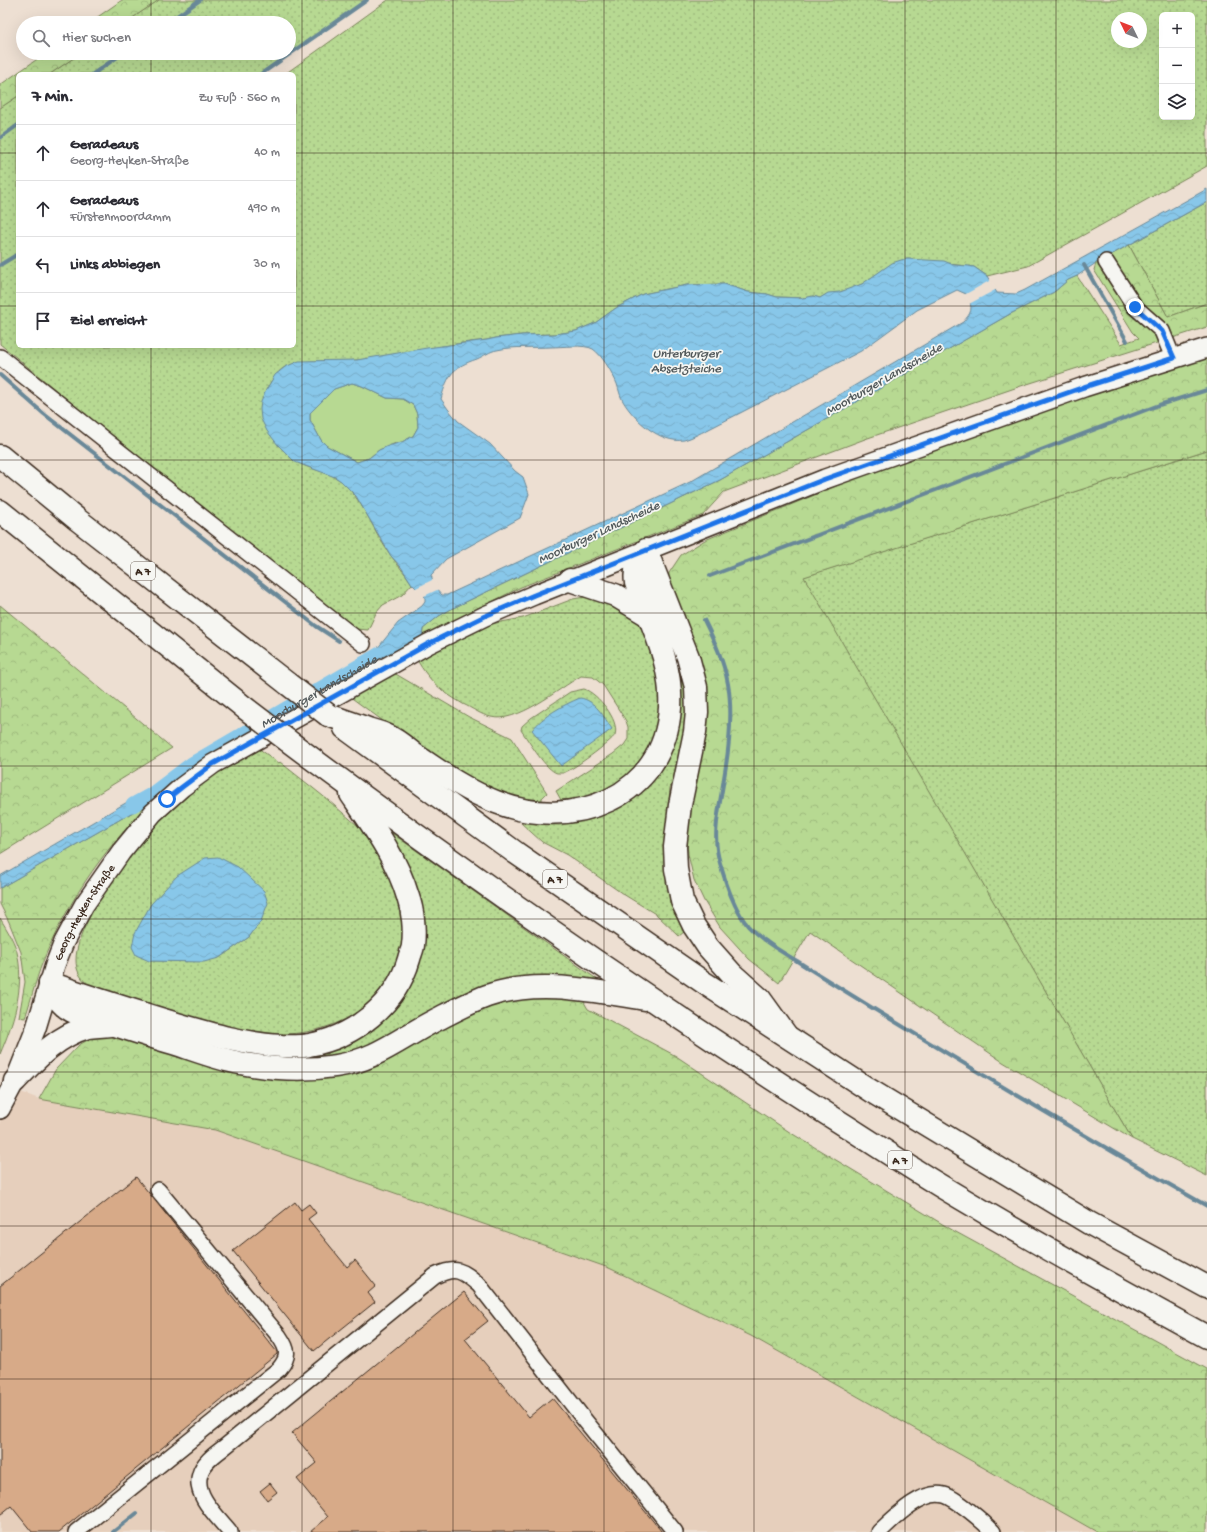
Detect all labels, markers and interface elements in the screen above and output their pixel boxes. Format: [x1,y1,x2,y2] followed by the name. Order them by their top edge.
[1111,12,1147,48] north arrow
[1159,12,1195,120] map controls
[1159,12,1195,48] button: +
[16,16,296,60] search box
[30,27,52,49] icon: search
[62,29,131,47] text: Hier suchen
[1159,48,1195,84] button: −
[1159,84,1195,120] button: layers
[32,88,74,108] text: 7 Min.
[198,91,280,106] text: Zu Fuß · 560 m
[70,136,138,154] text: Geradeaus
[32,142,54,164] icon: ahead
[254,145,280,160] text: 40 m
[70,154,189,169] text: Georg-Heyken-Straße
[70,192,138,210] text: Geradeaus
[32,198,54,220] icon: ahead
[248,201,280,216] text: 490 m
[70,210,171,225] text: Fürstenmoordamm
[32,254,54,276] icon: left
[70,256,160,274] text: Links abbiegen
[254,257,280,272] text: 30 m
[1126,298,1144,316] route end
[32,310,54,332] icon: arrive
[70,312,146,330] text: Ziel erreicht
[823,340,946,420] water label: Moorburger Landscheide
[651,347,722,377] water label: Unterburger Absetzteiche
[536,498,663,568] water label: Moorburger Landscheide
[131,562,155,580] road number: A 7
[258,652,381,732] water label: Moorburger Landscheide
[158,790,176,808] route start
[52,862,120,963] street label: Georg-Heyken-Straße
[543,870,567,888] road number: A 7
[888,1151,912,1169] road number: A 7

